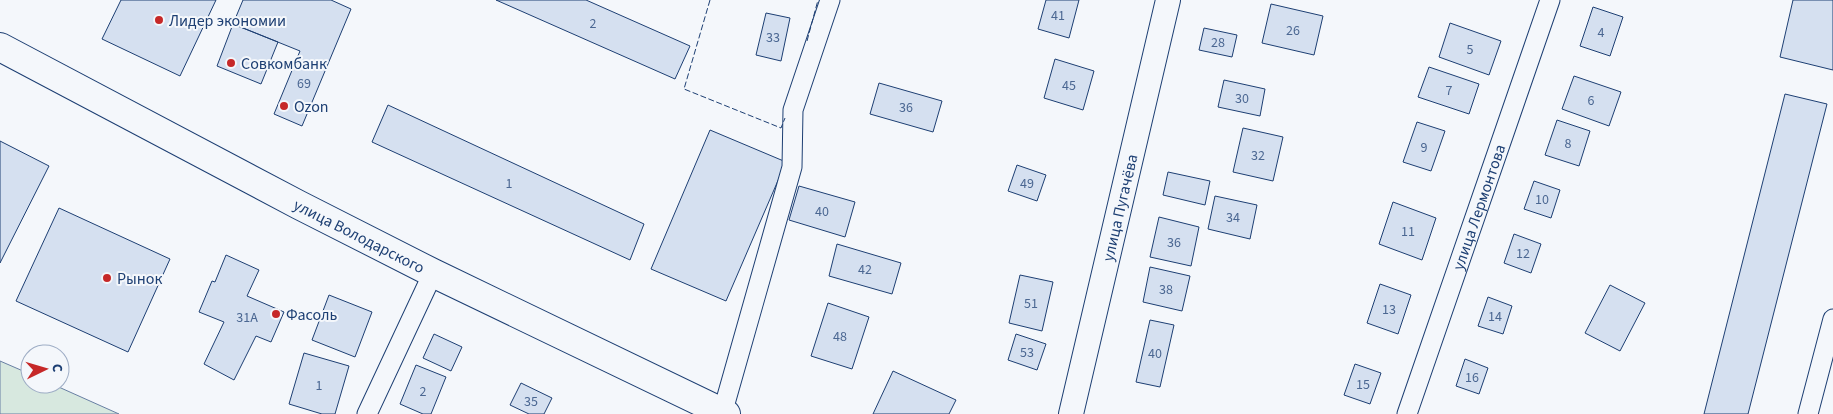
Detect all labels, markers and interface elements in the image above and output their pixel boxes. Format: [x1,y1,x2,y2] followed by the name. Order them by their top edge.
[1051,6,1065,26] house number: 41
[169,10,286,32] place label: Лидер экономии
[153,14,165,26] marker: Лидер экономии
[590,14,597,34] house number: 2
[1286,21,1300,41] house number: 26
[1598,23,1605,43] house number: 4
[766,28,780,48] house number: 33
[1211,33,1225,53] house number: 28
[1467,40,1474,60] house number: 5
[241,53,327,75] place label: Совкомбанк
[225,57,237,69] marker: Совкомбанк
[297,74,311,94] house number: 69
[1062,76,1076,96] house number: 45
[1446,81,1453,101] house number: 7
[1235,89,1249,109] house number: 30
[1588,91,1595,111] house number: 6
[294,96,329,118] place label: Ozon
[899,98,913,118] house number: 36
[278,100,290,112] marker: Ozon
[1565,134,1572,154] house number: 8
[1421,138,1428,158] house number: 9
[1447,141,1511,273] street label: улица Лермонтова
[1251,146,1265,166] house number: 32
[1097,152,1144,264] street label: улица Пугачёва
[506,174,513,194] house number: 1
[1020,174,1034,194] house number: 49
[1535,190,1549,210] house number: 10
[290,194,428,279] street label: улица Володарского
[815,202,829,222] house number: 40
[1226,208,1240,228] house number: 34
[1401,222,1415,242] house number: 11
[1167,233,1181,253] house number: 36
[1516,244,1530,264] house number: 12
[858,260,872,280] house number: 42
[117,268,163,290] place label: Рынок
[101,272,113,284] marker: Рынок
[1159,280,1173,300] house number: 38
[1024,294,1038,314] house number: 51
[1382,300,1396,320] house number: 13
[286,304,338,326] place label: Фасоль
[1488,307,1502,327] house number: 14
[236,308,258,328] house number: 31А
[270,308,282,320] marker: Фасоль
[833,327,847,347] house number: 48
[1020,343,1034,363] house number: 53
[20,344,70,394] north arrow
[1148,344,1162,364] house number: 40
[47,363,67,373] text: С
[1465,368,1479,388] house number: 16
[1356,375,1370,395] house number: 15
[316,376,323,396] house number: 1
[420,382,427,402] house number: 2
[524,392,538,412] house number: 35

